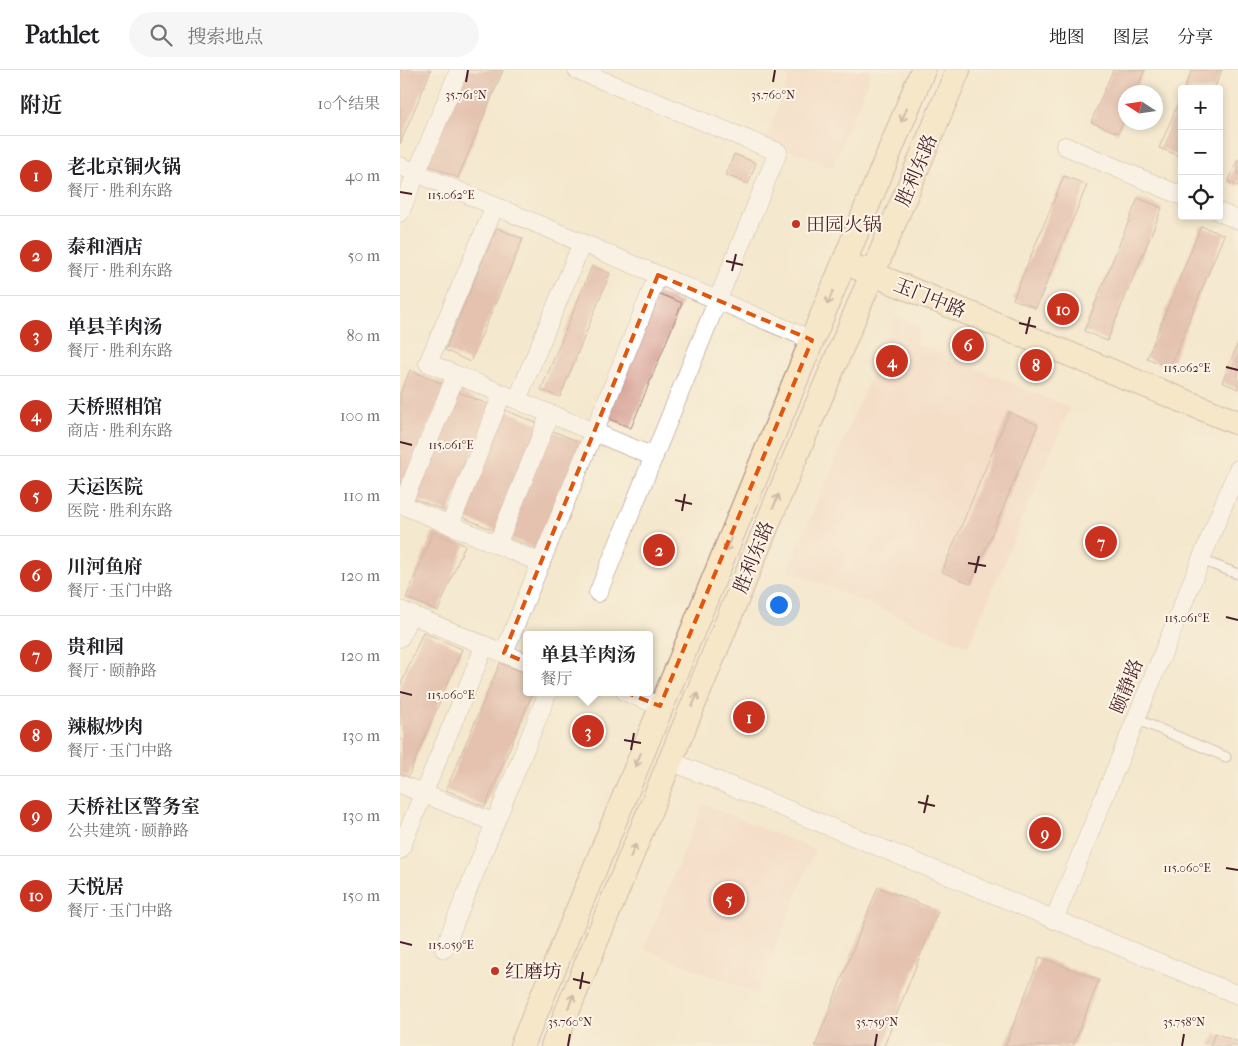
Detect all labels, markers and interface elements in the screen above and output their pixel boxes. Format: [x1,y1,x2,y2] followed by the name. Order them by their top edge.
[129,12,479,57] search box
[25,21,99,49] text: Pathlet
[147,21,175,49] icon: search
[187,26,263,48] text: 搜索地点
[1049,27,1085,48] text: 地图
[1113,27,1149,48] text: 图层
[1177,27,1213,48] text: 分享
[1118,85,1163,130] north arrow
[1178,85,1223,220] map controls
[1178,85,1223,130] button: +
[445,88,487,102] text: 35.761°N
[751,88,795,102] text: 35.760°N
[20,93,62,117] text: 附近
[318,94,380,113] text: 10个结果
[899,107,909,122] one-way arrow
[1178,130,1223,175] button: −
[892,131,942,210] street label: 胜利东路
[67,156,181,178] text: 老北京铜火锅
[33,166,39,185] text: 1
[345,166,380,185] text: 40 m
[1178,175,1223,220] button: locate
[67,181,173,200] text: 餐厅 · 胜利东路
[427,188,475,202] text: 115.062°E
[806,214,882,236] place label: 田园火锅
[790,218,802,230] marker: 田园火锅
[67,236,143,258] text: 泰和酒店
[32,246,40,265] text: 2
[348,246,380,265] text: 50 m
[67,261,173,280] text: 餐厅 · 胜利东路
[890,273,969,322] street label: 玉门中路
[824,290,834,305] one-way arrow
[1047,290,1079,328] pin: 10
[67,316,162,338] text: 单县羊肉汤
[33,326,39,345] text: 3
[346,326,380,345] text: 80 m
[952,326,984,364] pin: 6
[67,341,173,360] text: 餐厅 · 胜利东路
[876,342,908,380] pin: 4
[1020,346,1052,384] pin: 8
[1163,361,1211,375] text: 115.062°E
[67,396,162,418] text: 天桥照相馆
[31,406,41,425] text: 4
[340,406,380,425] text: 100 m
[67,421,173,440] text: 商店 · 胜利东路
[428,438,474,452] text: 115.061°E
[67,476,143,498] text: 天运医院
[33,486,39,505] text: 5
[343,486,380,505] text: 110 m
[772,494,782,509] one-way arrow
[67,501,173,520] text: 医院 · 胜利东路
[729,518,778,597] street label: 胜利东路
[1085,523,1117,561] pin: 7
[643,531,675,569] pin: 2
[722,537,732,552] one-way arrow
[67,556,143,578] text: 川河鱼府
[32,566,40,585] text: 6
[341,566,380,585] text: 120 m
[67,581,173,600] text: 餐厅 · 玉门中路
[766,592,792,618] your location
[1164,611,1210,625] text: 115.061°E
[523,631,653,696] popup
[67,636,124,658] text: 贵和园
[540,644,636,666] text: 单县羊肉汤
[32,646,40,665] text: 7
[341,646,380,665] text: 120 m
[1106,656,1148,717] street label: 颐静路
[67,661,157,680] text: 餐厅 · 颐静路
[540,669,573,688] text: 餐厅
[427,688,475,702] text: 115.060°E
[691,693,700,708] one-way arrow
[733,698,765,736] pin: 1
[572,712,604,750] pin: 3
[67,716,143,738] text: 辣椒炒肉
[32,726,40,745] text: 8
[342,726,380,745] text: 130 m
[67,741,173,760] text: 餐厅 · 玉门中路
[633,752,642,767] one-way arrow
[67,796,200,818] text: 天桥社区警务室
[32,806,40,825] text: 9
[342,806,380,825] text: 130 m
[1029,814,1061,852] pin: 9
[67,821,189,840] text: 公共建筑 · 颐静路
[629,844,638,859] one-way arrow
[1163,861,1211,875] text: 115.060°E
[67,876,124,898] text: 天悦居
[713,880,745,918] pin: 5
[29,886,43,905] text: 10
[342,886,380,905] text: 150 m
[67,901,173,920] text: 餐厅 · 玉门中路
[428,938,474,952] text: 115.059°E
[505,961,562,983] place label: 红磨坊
[489,965,501,977] marker: 红磨坊
[567,994,577,1009] one-way arrow
[548,1015,592,1029] text: 35.760°N
[856,1015,898,1029] text: 35.759°N
[1163,1015,1205,1029] text: 35.758°N

